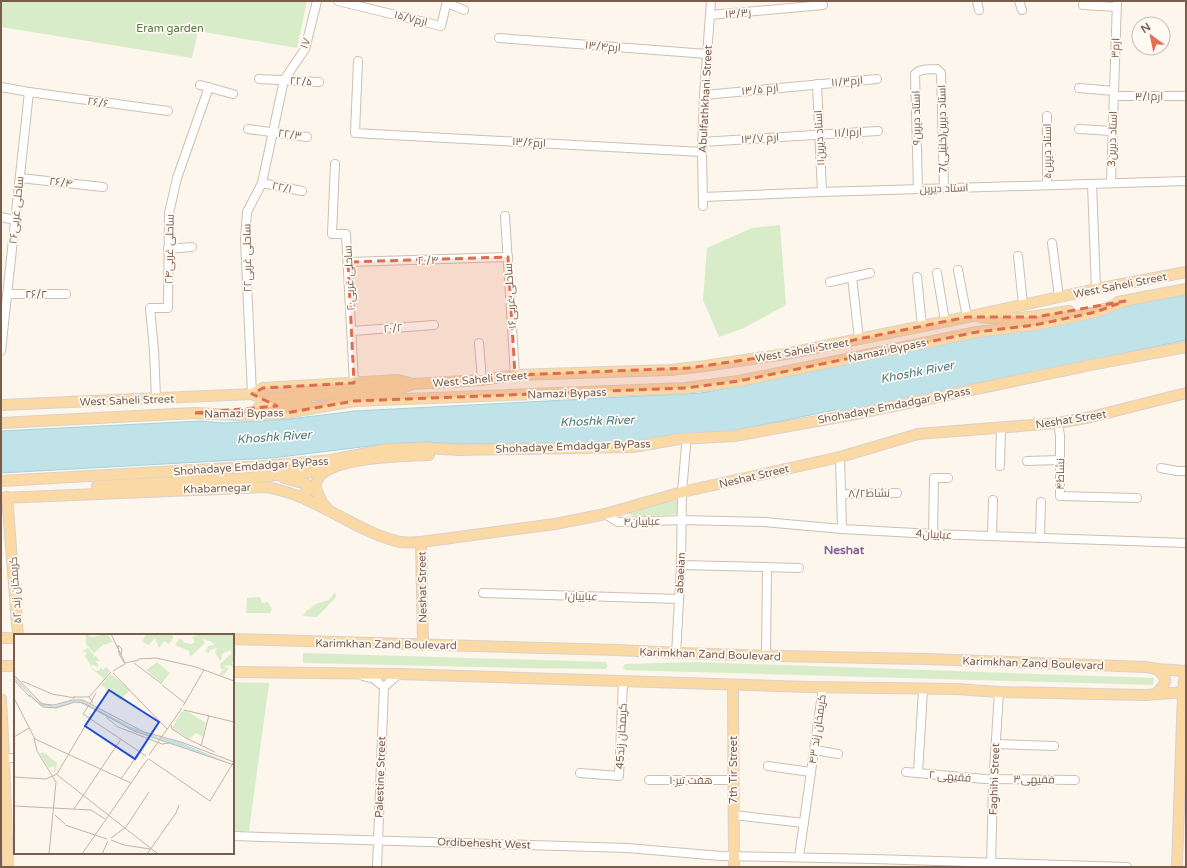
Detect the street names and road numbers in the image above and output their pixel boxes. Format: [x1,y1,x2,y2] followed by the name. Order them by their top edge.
[724,6,752,21] street label: ۱۳/۳ر
[393,8,429,30] street label: ارم۱۵/۷
[298,36,313,50] street label: ۱۷
[584,38,621,56] street label: ۱۳/۴ارم
[1109,38,1123,58] street label: ارم۳
[696,45,715,153] street label: Abulfathkhani Street
[831,74,864,90] street label: ۱۱/۳ارم
[290,75,312,88] street label: ۲۲/۵
[741,81,779,99] street label: ۱۳/۵ ارم
[935,85,950,173] street label: 7استاد دیرین(خلیلی)
[1135,90,1163,104] street label: ۳/۱ارم
[910,91,923,145] street label: استاد دیرین۹
[87,95,109,110] street label: ۲۶/۶
[812,110,827,166] street label: استاد دیرین۱۱
[1105,111,1120,167] street label: 3استاد دیرین
[1041,124,1054,178] street label: استاد دیرین۵
[834,125,862,141] street label: ۱۱/۱ارم
[277,127,303,142] street label: ۲۲/۳
[741,131,780,147] street label: ۱۳/۷ ارم
[512,135,546,151] street label: ۱۳/۶ارم
[49,175,73,190] street label: ۲۶/۴
[6,176,27,245] street label: ساحلی غربی۲۶
[271,179,293,196] street label: ۲۲/۱
[919,181,969,196] street label: استاد دیرین
[162,214,177,284] street label: ساحلی غربی۲۴
[240,224,255,292] street label: ساحلی غربی۲۲
[341,245,358,311] street label: ساحلی غربی۲۰
[417,254,439,267] street label: ۲۰/۴
[502,263,519,329] street label: ساحلی غربی۱۶
[1072,270,1168,301] street label: West Saheli Street
[25,288,47,301] street label: ۲۶/۲
[383,321,403,336] street label: ۲۰/۲
[754,336,850,365] street label: West Saheli Street
[847,336,927,365] street label: Namazi Bypass
[432,369,528,390] street label: West Saheli Street
[817,384,972,427] street label: Shohadaye Emdadgar ByPass
[527,386,607,401] street label: Namazi Bypass
[79,392,175,409] street label: West Saheli Street
[204,406,284,421] street label: Namazi Bypass
[1035,407,1107,432] street label: Neshat Street
[495,437,651,456] street label: Shohadaye Emdadgar ByPass
[173,455,329,478] street label: Shohadaye Emdadgar ByPass
[1054,458,1067,490] street label: نشاط۴
[718,462,790,491] street label: Neshat Street
[183,481,252,496] street label: Khabarnegar
[848,487,890,500] street label: نشاط۸/۲
[623,515,661,528] street label: عباییان۴
[915,527,953,542] street label: عباییان4
[415,551,430,623] street label: Neshat Street
[673,552,688,594] street label: abaeian
[7,556,24,624] street label: کریمخان زند ۵۲
[564,590,598,603] street label: عباییان۱
[315,637,457,652] street label: Karimkhan Zand Boulevard
[639,646,781,663] street label: Karimkhan Zand Boulevard
[962,655,1104,672] street label: Karimkhan Zand Boulevard
[806,693,829,765] street label: کریمخان زند ۴۳
[613,703,630,769] street label: کریمخان زند45
[373,736,388,818] street label: Palestine Street
[727,736,740,804] street label: 7th Tir Street
[987,743,1002,815] street label: Faghihi Street
[928,768,972,785] street label: ۲ فقیهی
[1013,773,1055,786] street label: فقیهی۳
[669,774,713,787] street label: ۱۰هفت تیر
[437,835,531,852] street label: Ordibehesht West

